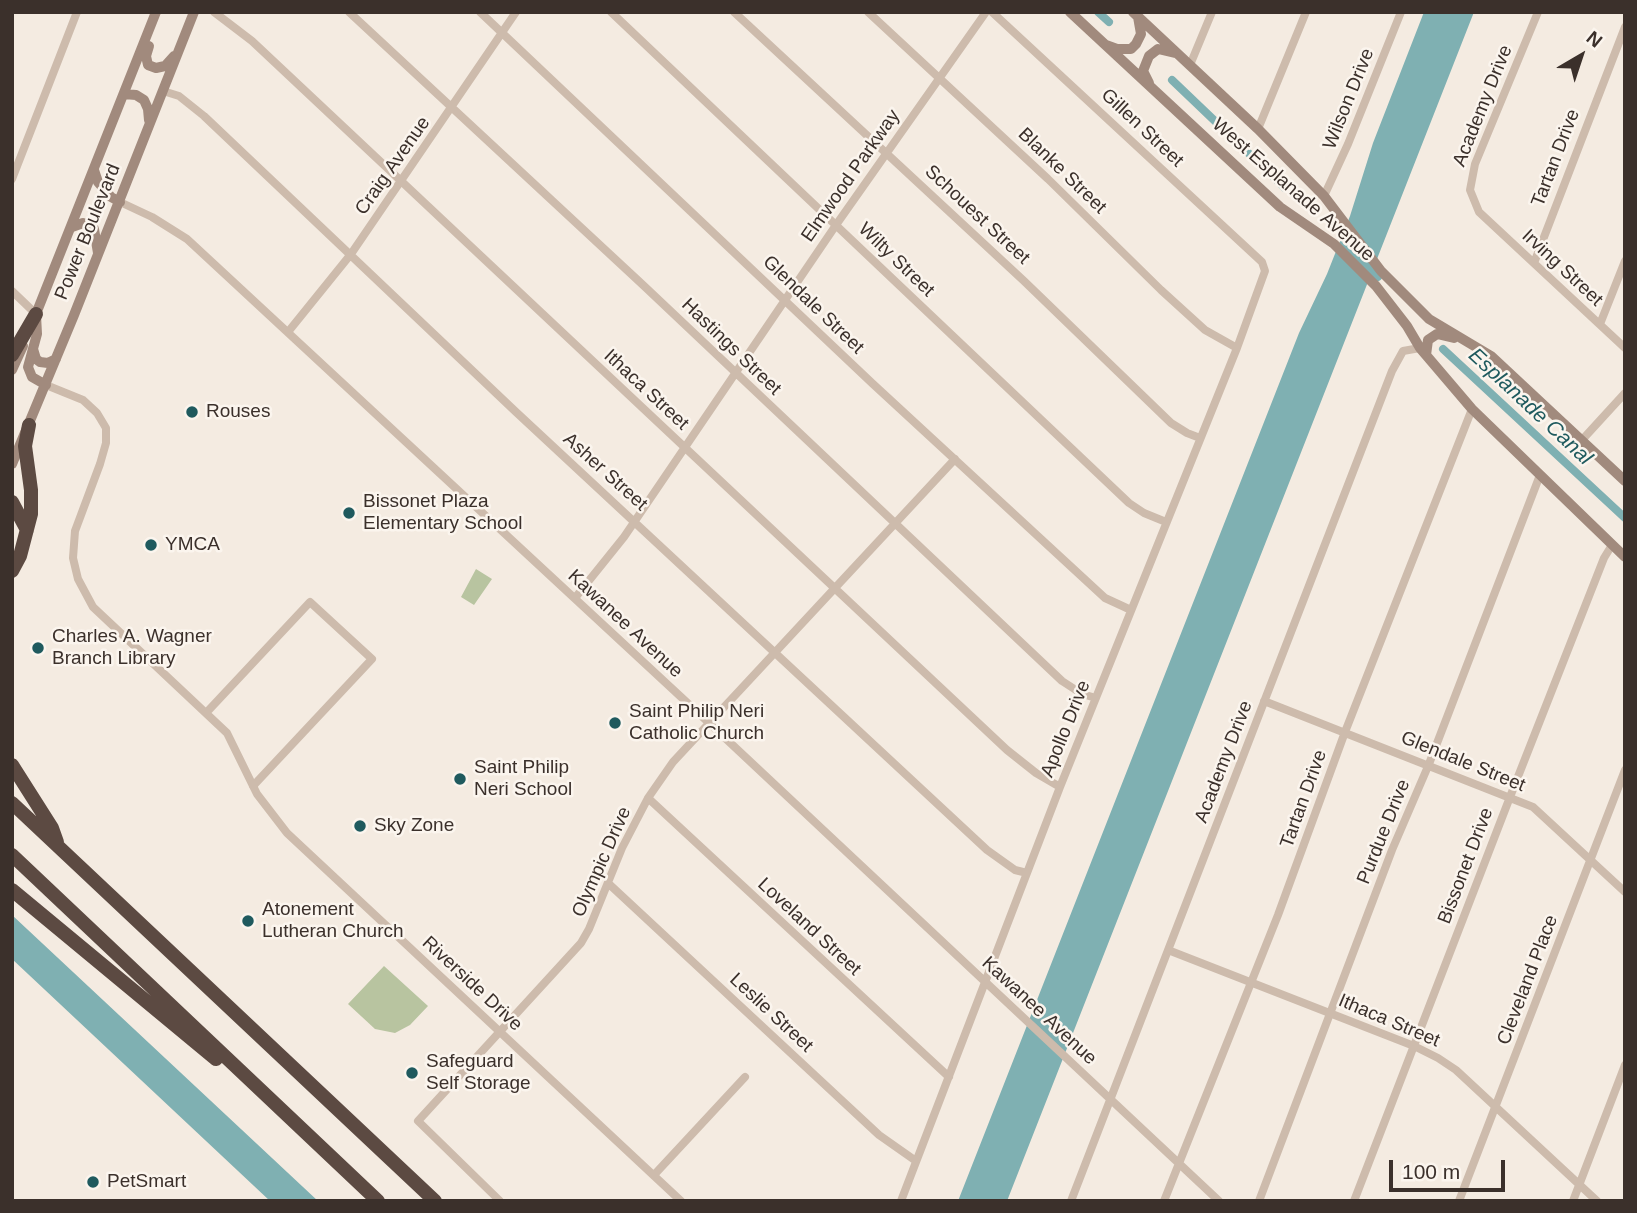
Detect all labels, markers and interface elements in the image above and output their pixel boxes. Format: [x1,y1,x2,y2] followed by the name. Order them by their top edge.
[1546,21,1616,91] north arrow
[1583,27,1606,52] text: N
[1448,42,1518,170] street label: Academy Drive
[1318,45,1380,153] street label: Wilson Drive
[1096,84,1188,172] street label: Gillen Street
[797,105,905,247] street label: Elmwood Parkway
[1527,106,1585,210] street label: Tartan Drive
[351,112,435,220] street label: Craig Avenue
[1207,113,1379,267] street label: West Esplanade Avenue
[1013,123,1111,219] street label: Blanke Street
[50,161,126,303] street label: Power Boulevard
[920,161,1034,269] street label: Schouest Street
[853,218,939,302] street label: Wilty Street
[1517,225,1607,311] street label: Irving Street
[758,251,868,359] street label: Glendale Street
[676,294,786,400] street label: Hastings Street
[1463,343,1597,471] water label: Esplanade Canal
[599,345,693,435] street label: Ithaca Street
[206,401,270,423] place label: Rouses
[184,404,200,420] marker: Rouses
[558,428,652,516] street label: Asher Street
[363,491,522,535] place label: Bissonet Plaza Elementary School
[341,505,357,521] marker: Bissonet Plaza Elementary School
[165,534,220,556] place label: YMCA
[143,537,159,553] marker: YMCA
[563,565,687,683] street label: Kawanee Avenue
[52,626,212,670] place label: Charles A. Wagner Branch Library
[30,640,46,656] marker: Charles A. Wagner Branch Library
[1036,677,1096,781] street label: Apollo Drive
[1190,698,1258,826] street label: Academy Drive
[629,701,764,745] place label: Saint Philip Neri Catholic Church
[607,715,623,731] marker: Saint Philip Neri Catholic Church
[1398,727,1528,797] street label: Glendale Street
[1276,747,1332,851] street label: Tartan Drive
[474,757,572,801] place label: Saint Philip Neri School
[452,771,468,787] marker: Saint Philip Neri School
[1353,776,1415,888] street label: Purdue Drive
[568,803,636,921] street label: Olympic Drive
[1433,805,1499,927] street label: Bissonet Drive
[374,815,454,837] place label: Sky Zone
[352,818,368,834] marker: Sky Zone
[753,873,865,981] street label: Loveland Street
[262,899,404,943] place label: Atonement Lutheran Church
[1493,912,1563,1048] street label: Cleveland Place
[240,913,256,929] marker: Atonement Lutheran Church
[417,932,527,1036] street label: Riverside Drive
[977,952,1101,1070] street label: Kawanee Avenue
[725,969,817,1057] street label: Leslie Street
[1335,989,1443,1053] street label: Ithaca Street
[426,1051,531,1095] place label: Safeguard Self Storage
[404,1065,420,1081] marker: Safeguard Self Storage
[1392,1146,1508,1190] scale bar
[1402,1160,1460,1183] text: 100 m
[107,1171,186,1193] place label: PetSmart
[85,1174,101,1190] marker: PetSmart

